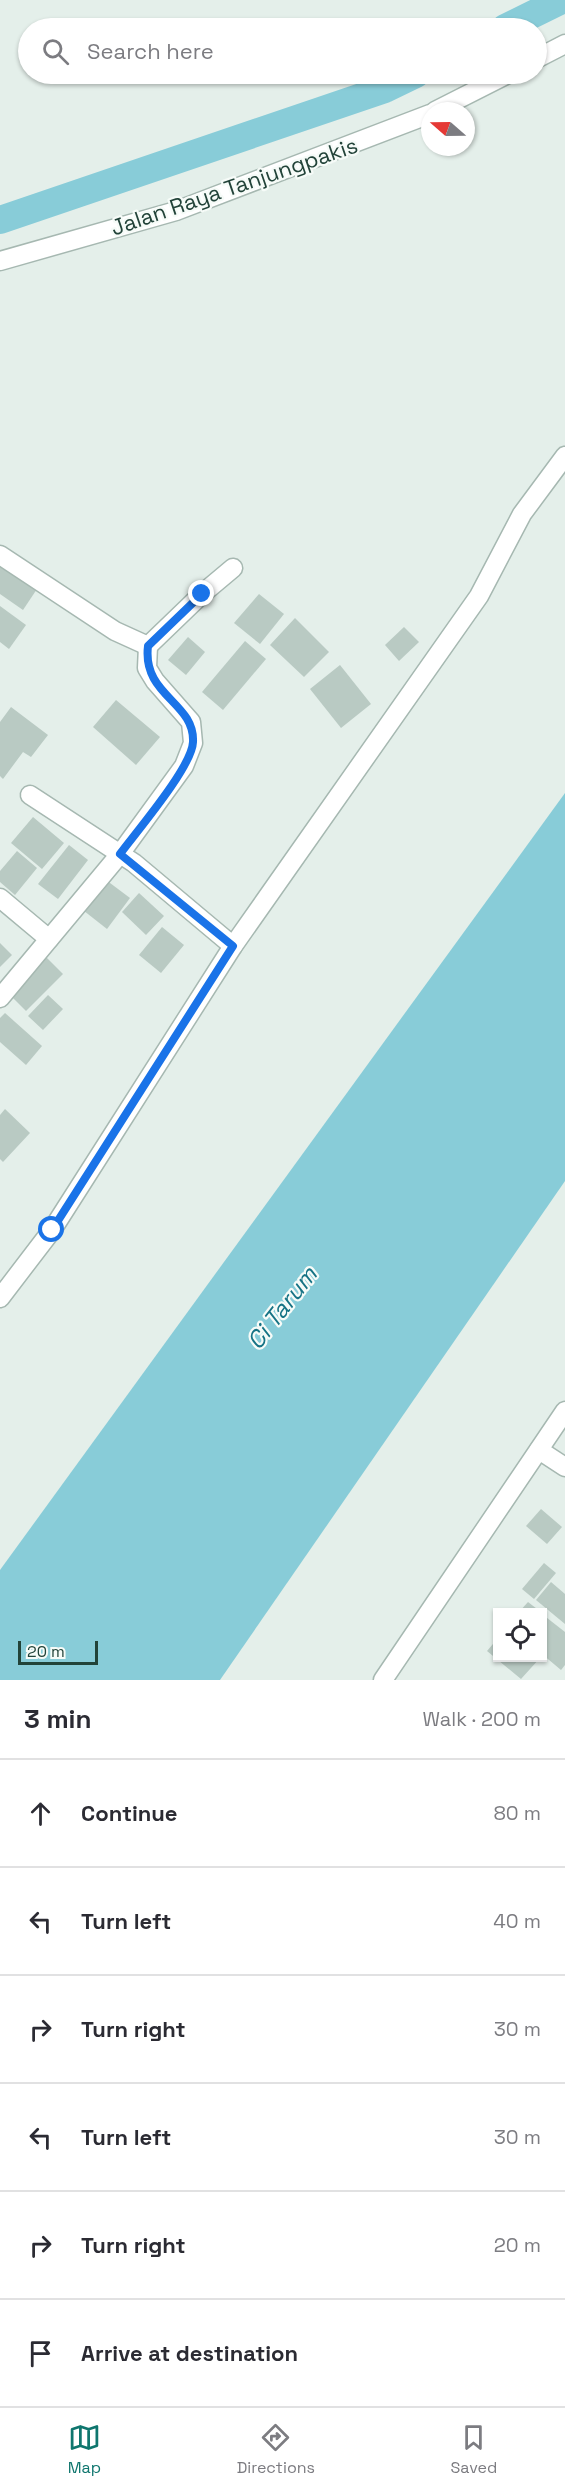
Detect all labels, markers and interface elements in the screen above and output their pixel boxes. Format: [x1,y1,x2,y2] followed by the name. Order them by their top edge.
[18,18,547,84] search box
[39,35,72,68] icon: search
[87,37,214,65] text: Search here
[421,102,475,156] north arrow
[107,131,361,241] street label: Jalan Raya Tanjungpakis
[188,580,214,606] route end
[38,1216,64,1242] route start
[240,1259,325,1355] water label: Ci Tarum
[493,1608,547,1662] map controls
[493,1608,547,1662] button: locate
[18,1638,98,1666] scale bar
[27,1641,65,1662] text: 20 m
[24,1702,92,1736] text: 3 min
[422,1706,541,1732] text: Walk · 200 m
[24,1797,57,1830] icon: ahead
[81,1799,177,1827] text: Continue
[493,1800,541,1826] text: 80 m
[24,1905,57,1938] icon: left
[81,1907,171,1935] text: Turn left
[493,1908,541,1934] text: 40 m
[24,2013,57,2046] icon: right
[81,2015,186,2043] text: Turn right
[494,2016,541,2042] text: 30 m
[24,2121,57,2154] icon: left
[81,2123,171,2151] text: Turn left
[494,2124,541,2150] text: 30 m
[24,2229,57,2262] icon: right
[81,2231,186,2259] text: Turn right
[494,2232,541,2258] text: 20 m
[24,2337,57,2370] icon: arrive
[81,2339,298,2367] text: Arrive at destination
[68,2421,101,2478] tab: Map
[237,2421,315,2478] tab: Directions
[451,2421,497,2478] tab: Saved

